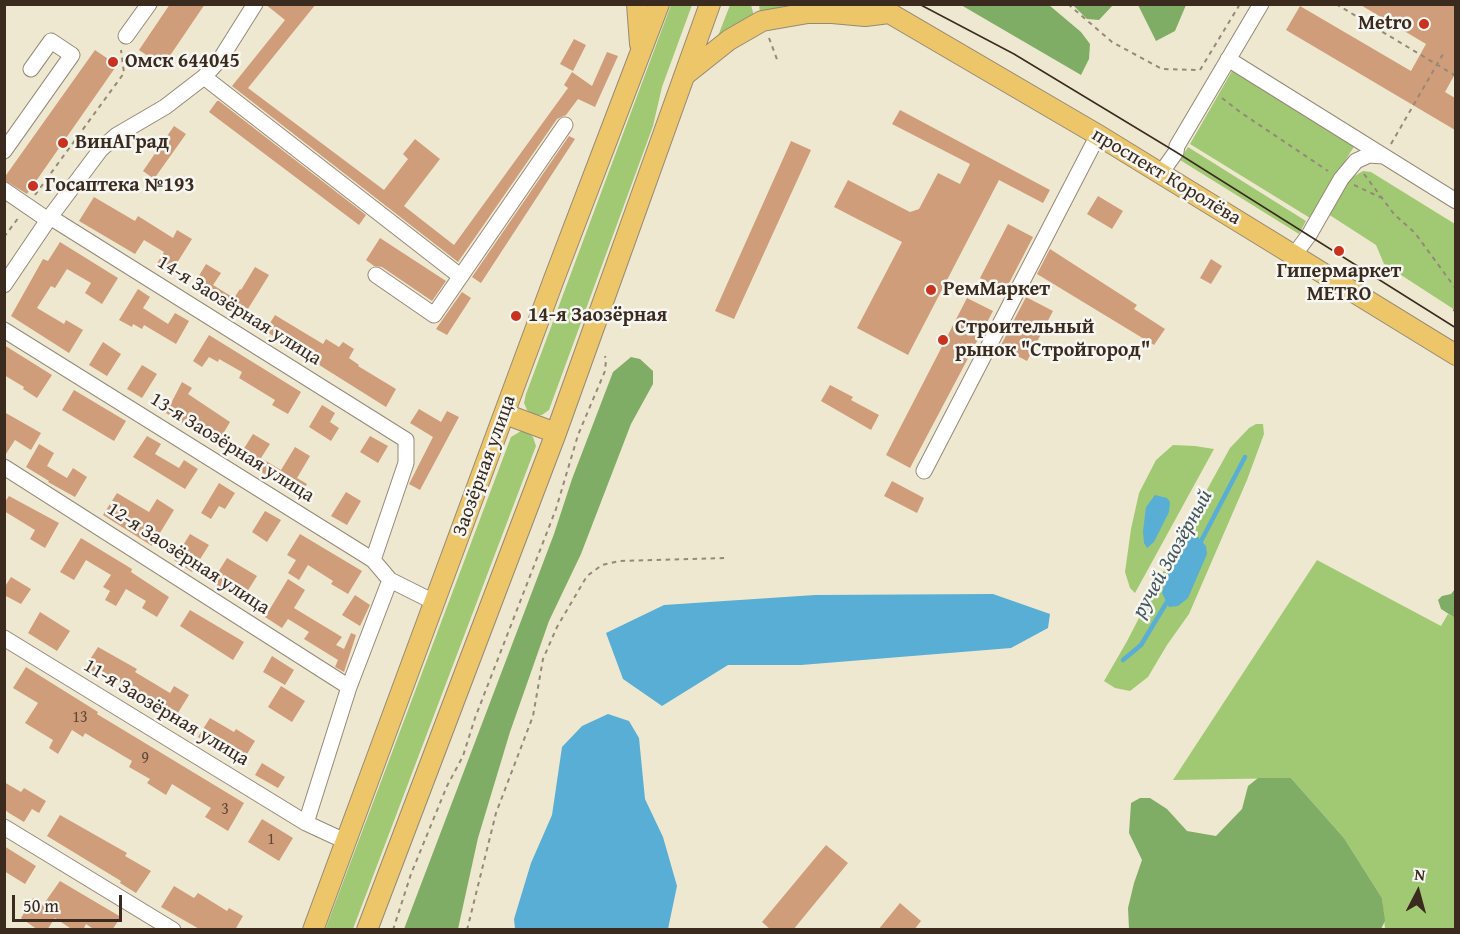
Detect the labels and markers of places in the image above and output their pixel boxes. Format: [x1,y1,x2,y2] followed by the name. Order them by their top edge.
[1358,12,1412,36] place label: Metro
[1417,17,1431,31] marker: Metro
[125,50,240,74] place label: Омск 644045
[106,55,120,69] marker: Омск 644045
[75,131,169,155] place label: ВинАГрад
[56,136,70,150] marker: ВинАГрад
[45,174,195,198] place label: Госаптека №193
[26,179,40,193] marker: Госаптека №193
[1332,244,1346,258] marker: Гипермаркет METRO
[1277,260,1401,307] place label: Гипермаркет METRO
[943,278,1050,302] place label: РемМаркет
[924,283,938,297] marker: РемМаркет
[528,304,667,328] place label: 14-я Заозёрная
[509,309,523,323] marker: 14-я Заозёрная
[955,316,1150,363] place label: Строительный рынок "Стройгород"
[936,333,950,347] marker: Строительный рынок "Стройгород"

